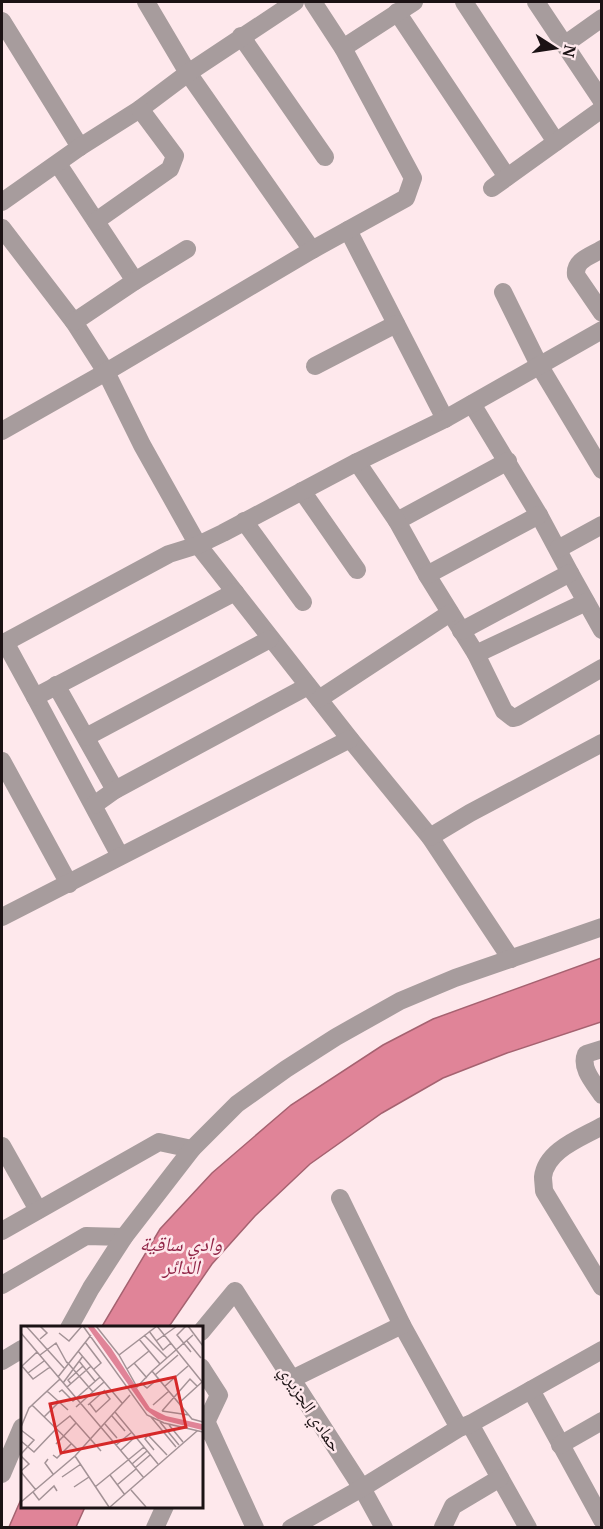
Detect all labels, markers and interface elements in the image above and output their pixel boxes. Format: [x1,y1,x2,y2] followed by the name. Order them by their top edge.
[525,18,585,78] north arrow
[558,43,582,59] text: N
[140,1230,222,1280] water label: وادي ساقية الدائر
[21,1326,202,1508] inset map
[271,1360,348,1458] street label: حمادي الجزيري

